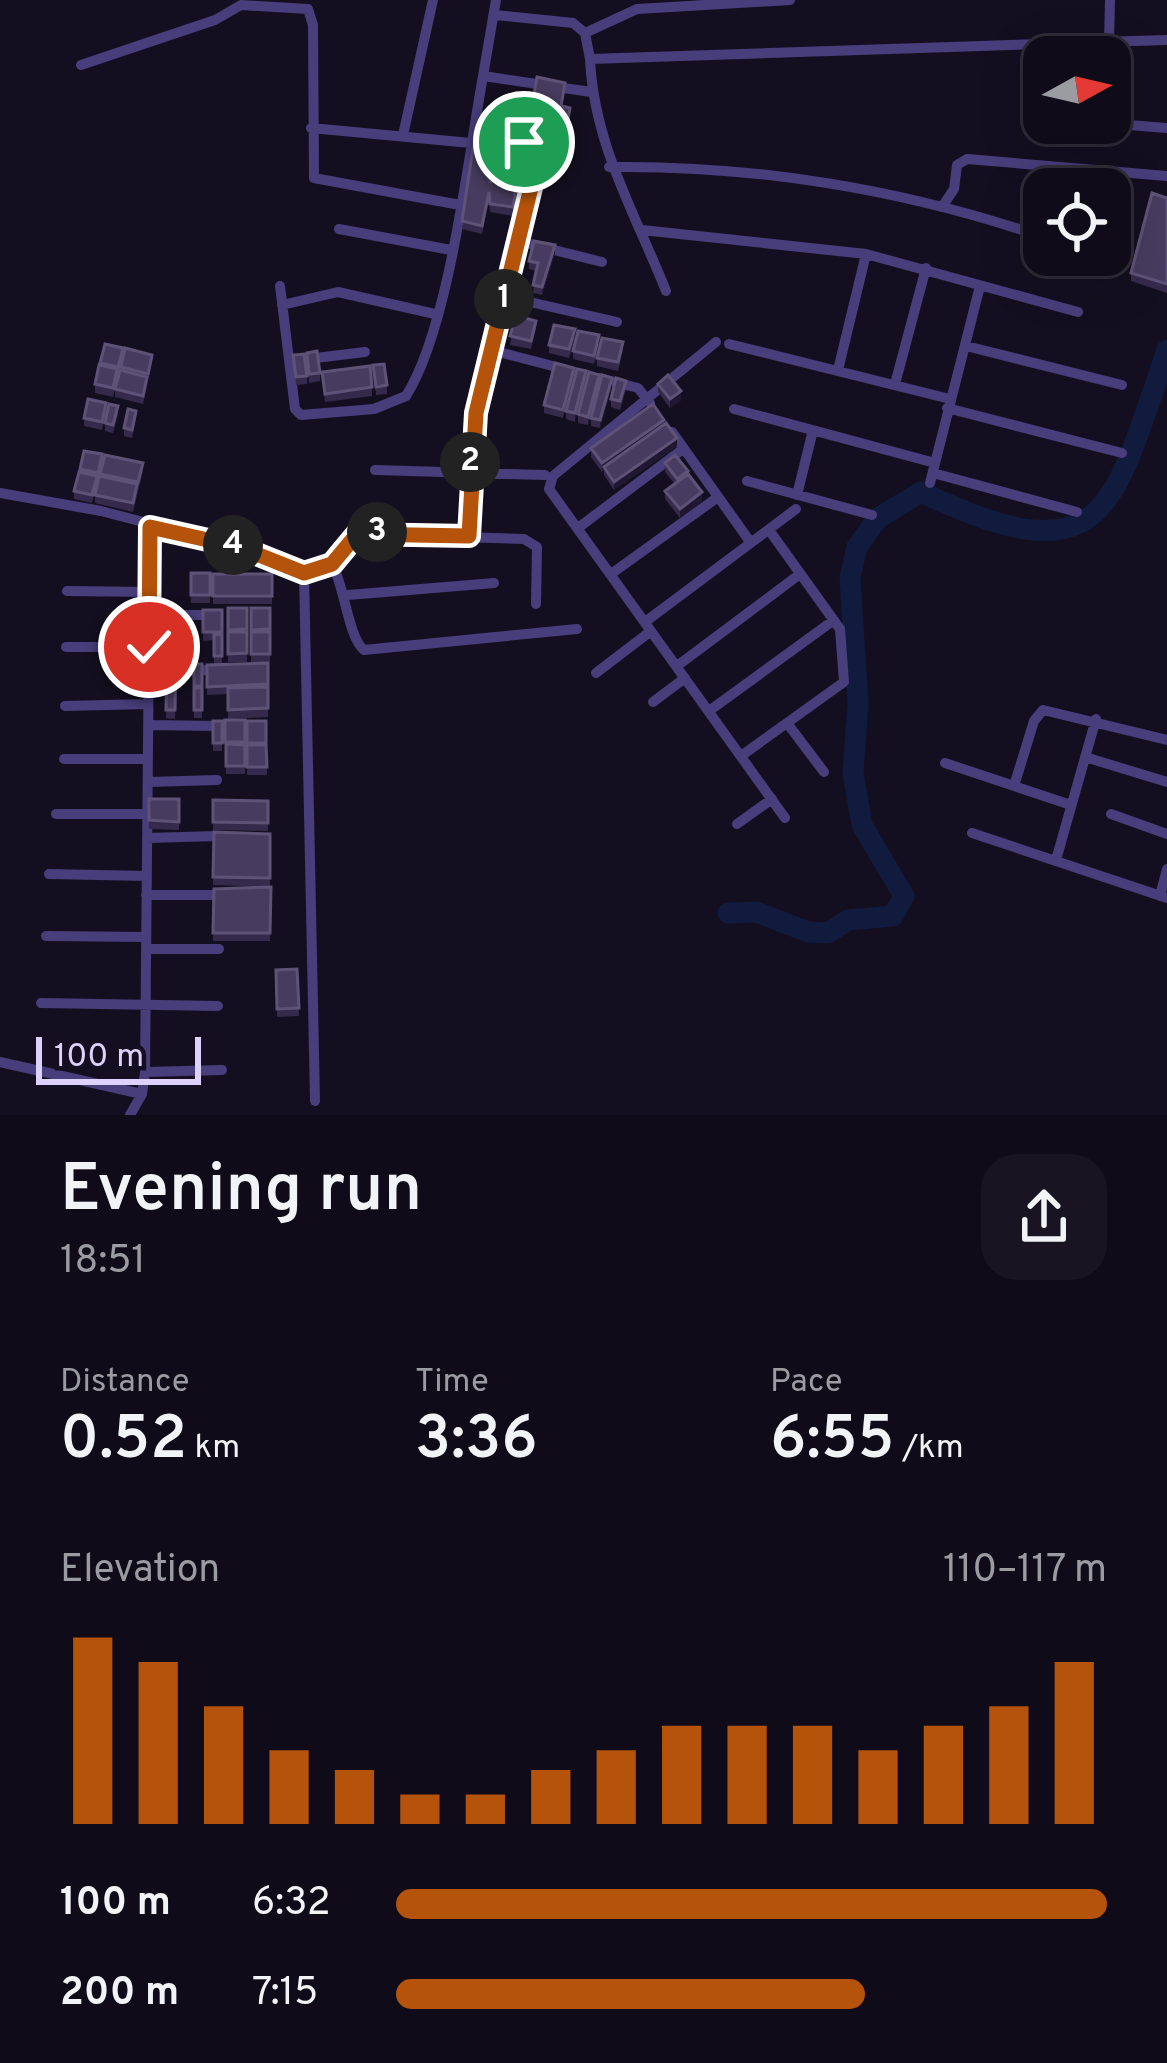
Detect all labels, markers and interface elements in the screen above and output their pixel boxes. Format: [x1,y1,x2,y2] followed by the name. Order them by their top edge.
[1023,36,1131,144] north arrow
[1023,36,1131,276] map controls
[473,91,575,193] pin
[491,109,557,175] icon: arrive
[1023,168,1131,276] button: locate
[474,269,534,329] pin: 1
[497,278,511,320] text: 1
[440,432,500,492] pin: 2
[460,441,480,483] text: 2
[347,502,407,562] pin: 3
[367,511,387,553] text: 3
[203,515,263,575] pin: 4
[222,524,244,566] text: 4
[98,596,200,698] pin
[116,614,182,680] icon: check
[36,1031,201,1084] scale bar
[54,1037,144,1079] text: 100 m
[60,1151,422,1234] text: Evening run
[981,1154,1107,1280] button: share
[60,1238,146,1287] text: 18:51
[60,1362,190,1404] text: Distance
[415,1362,489,1404] text: Time
[770,1362,843,1404] text: Pace
[60,1404,187,1480] text: 0.52
[415,1404,538,1480] text: 3:36
[770,1404,894,1480] text: 6:55
[187,1428,240,1470] text: km
[894,1428,964,1470] text: /km
[60,1547,220,1596] text: Elevation
[943,1547,1107,1596] text: 110–117 m
[60,1880,171,1929] text: 100 m
[252,1880,331,1929] text: 6:32
[60,1970,179,2019] text: 200 m
[252,1970,318,2019] text: 7:15

